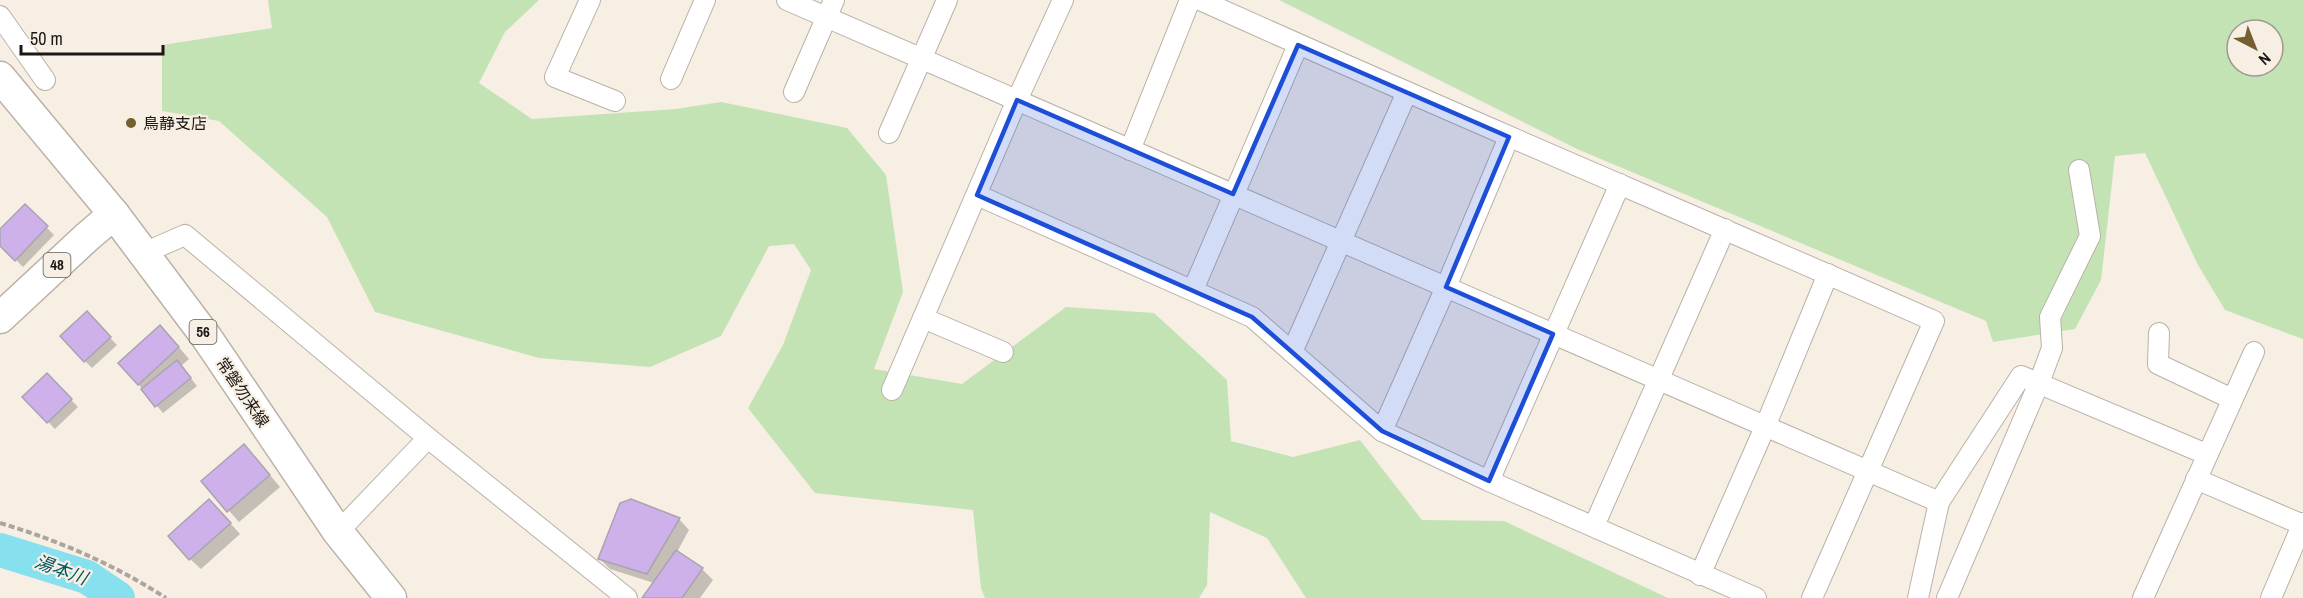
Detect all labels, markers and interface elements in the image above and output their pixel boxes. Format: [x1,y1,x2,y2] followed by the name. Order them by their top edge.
[21,18,164,56] scale bar
[2225,18,2285,78] north arrow
[30,26,63,51] text: 50 m
[2254,48,2276,70] text: N
[143,112,207,134] place label: 鳥静支店
[124,116,138,130] marker: 鳥静支店
[44,253,70,277] road number: 48
[190,320,216,344] road number: 56
[212,353,274,431] street label: 常磐勿来線
[32,549,93,591] water label: 湯本川

